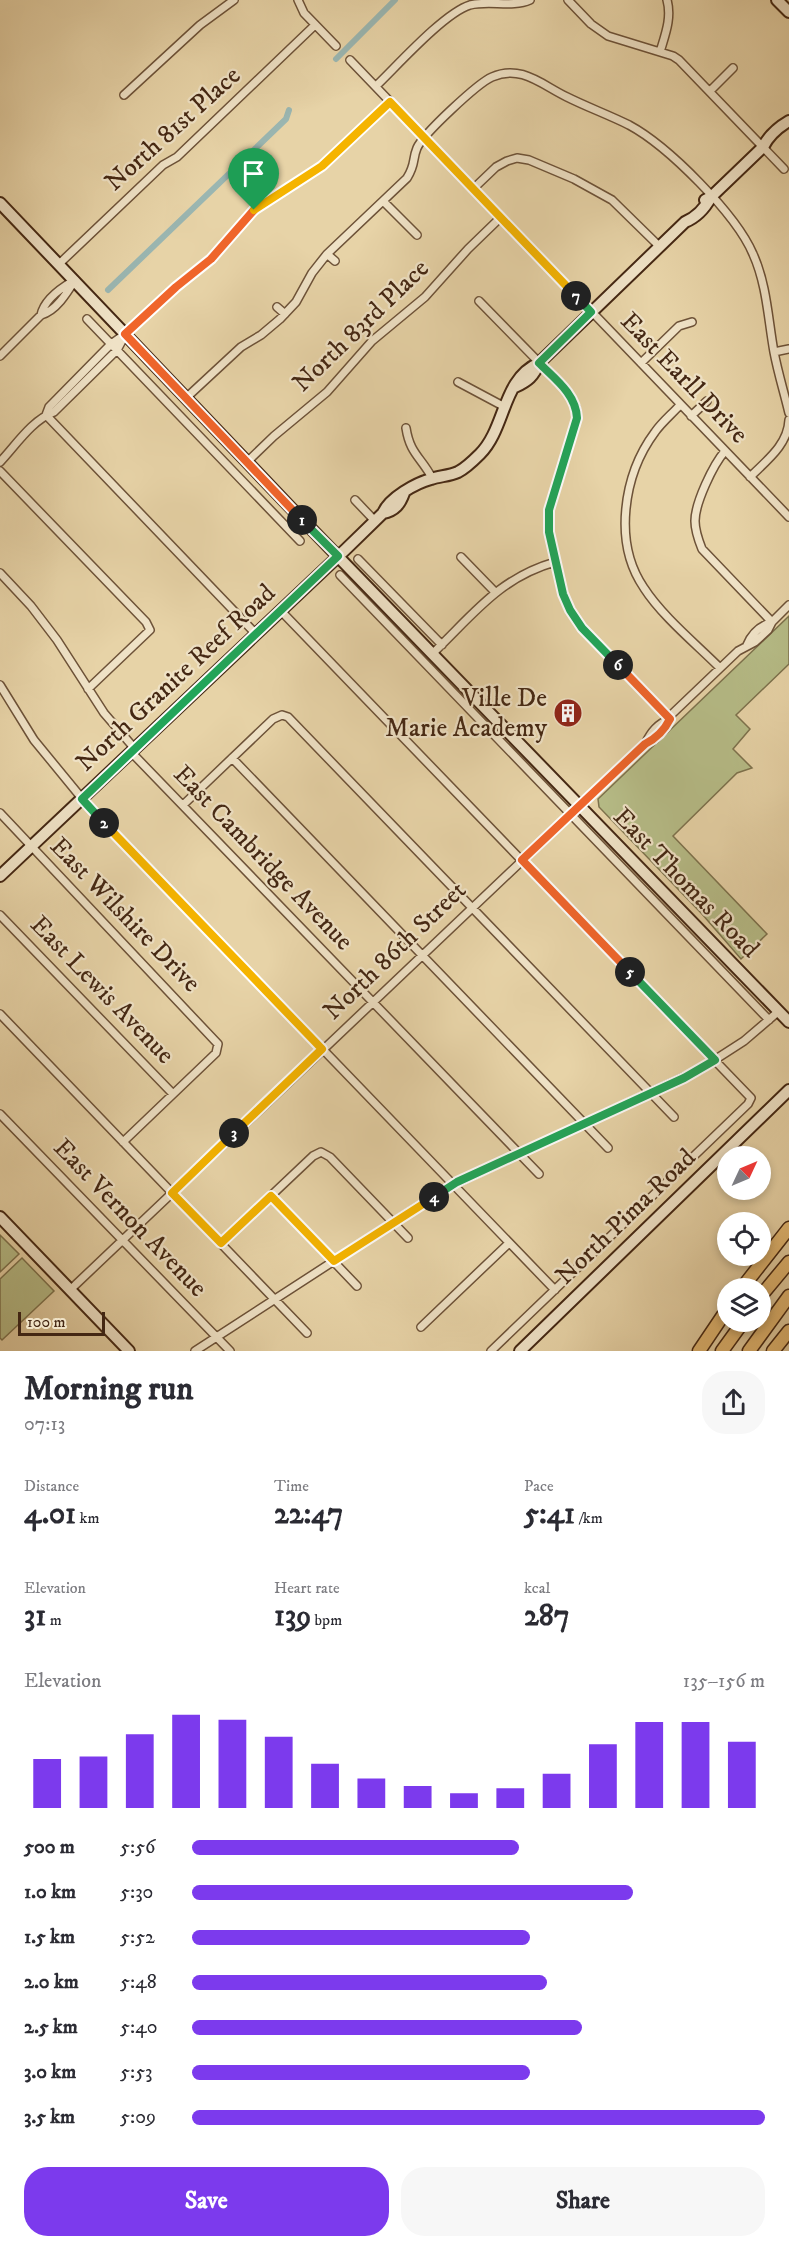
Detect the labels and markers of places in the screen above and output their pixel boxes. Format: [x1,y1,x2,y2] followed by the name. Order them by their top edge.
[228,148,279,210] pin
[561,281,591,311] pin: 7
[287,505,317,535] pin: 1
[603,650,633,680] pin: 6
[385,682,548,745] place label: Ville De Marie Academy
[552,697,584,729] building icon: Ville De Marie Academy
[89,808,119,838] pin: 2
[615,957,645,987] pin: 5
[219,1118,249,1148] pin: 3
[419,1182,449,1212] pin: 4

